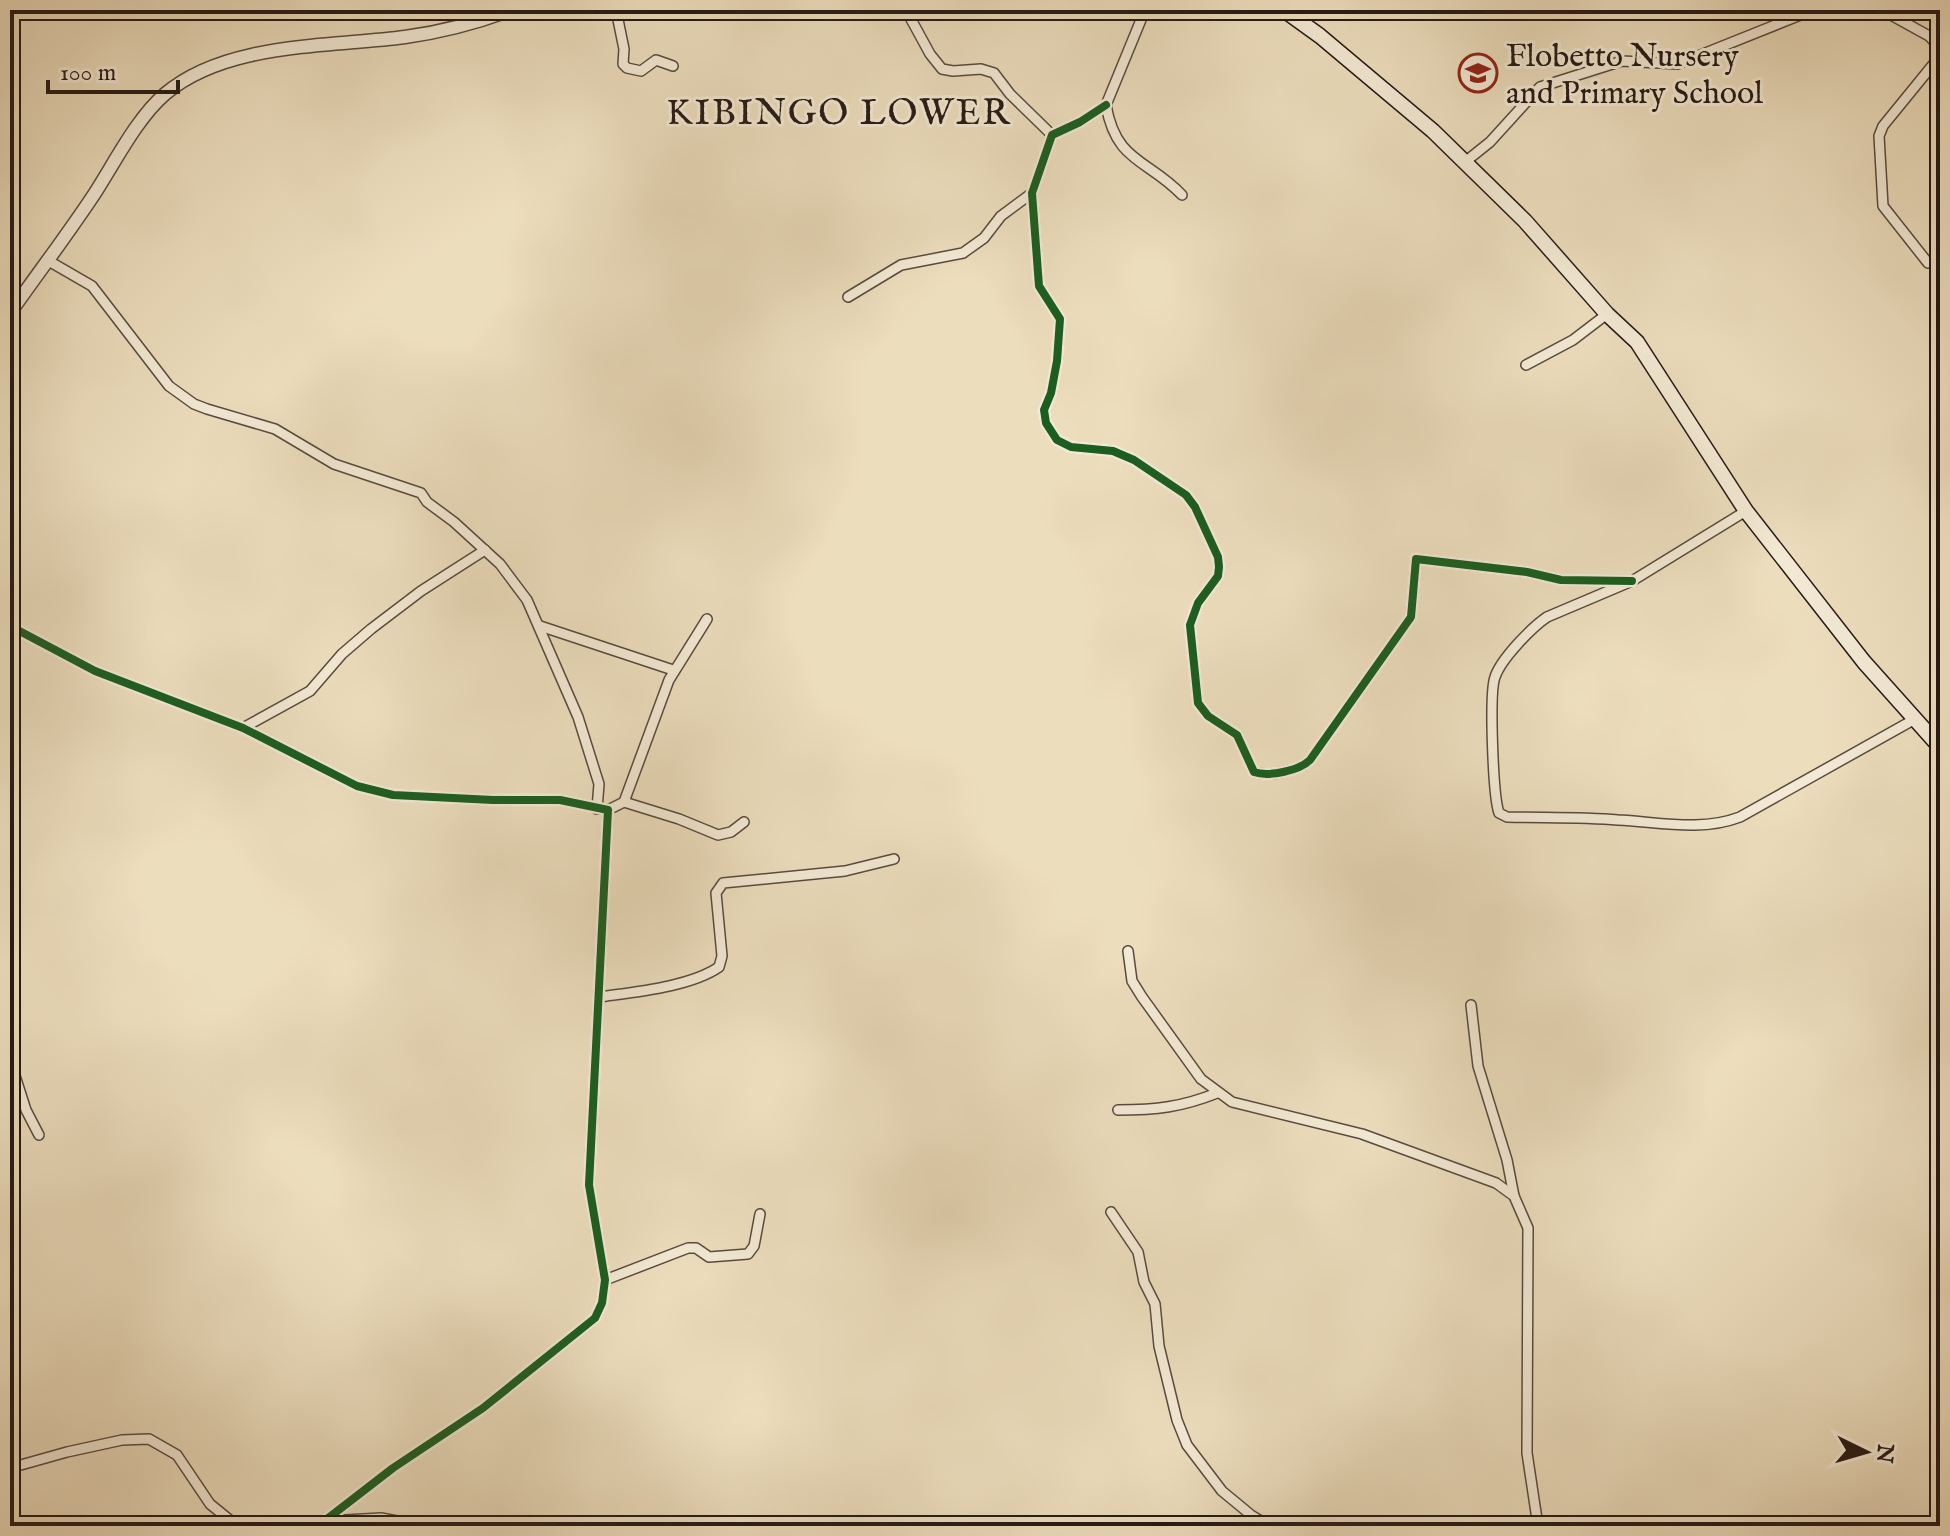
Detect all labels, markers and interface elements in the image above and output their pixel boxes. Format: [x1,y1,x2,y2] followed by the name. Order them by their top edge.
[1506,37,1763,115] place label: Flobetto Nursery and Primary School
[48,44,178,94] scale bar
[1457,52,1499,94] school or university icon: Flobetto Nursery and Primary School
[60,58,116,89] text: 100 m
[666,91,1012,137] district label: KIBINGO LOWER
[1826,1412,1906,1492] north arrow
[1869,1442,1899,1464] text: N

